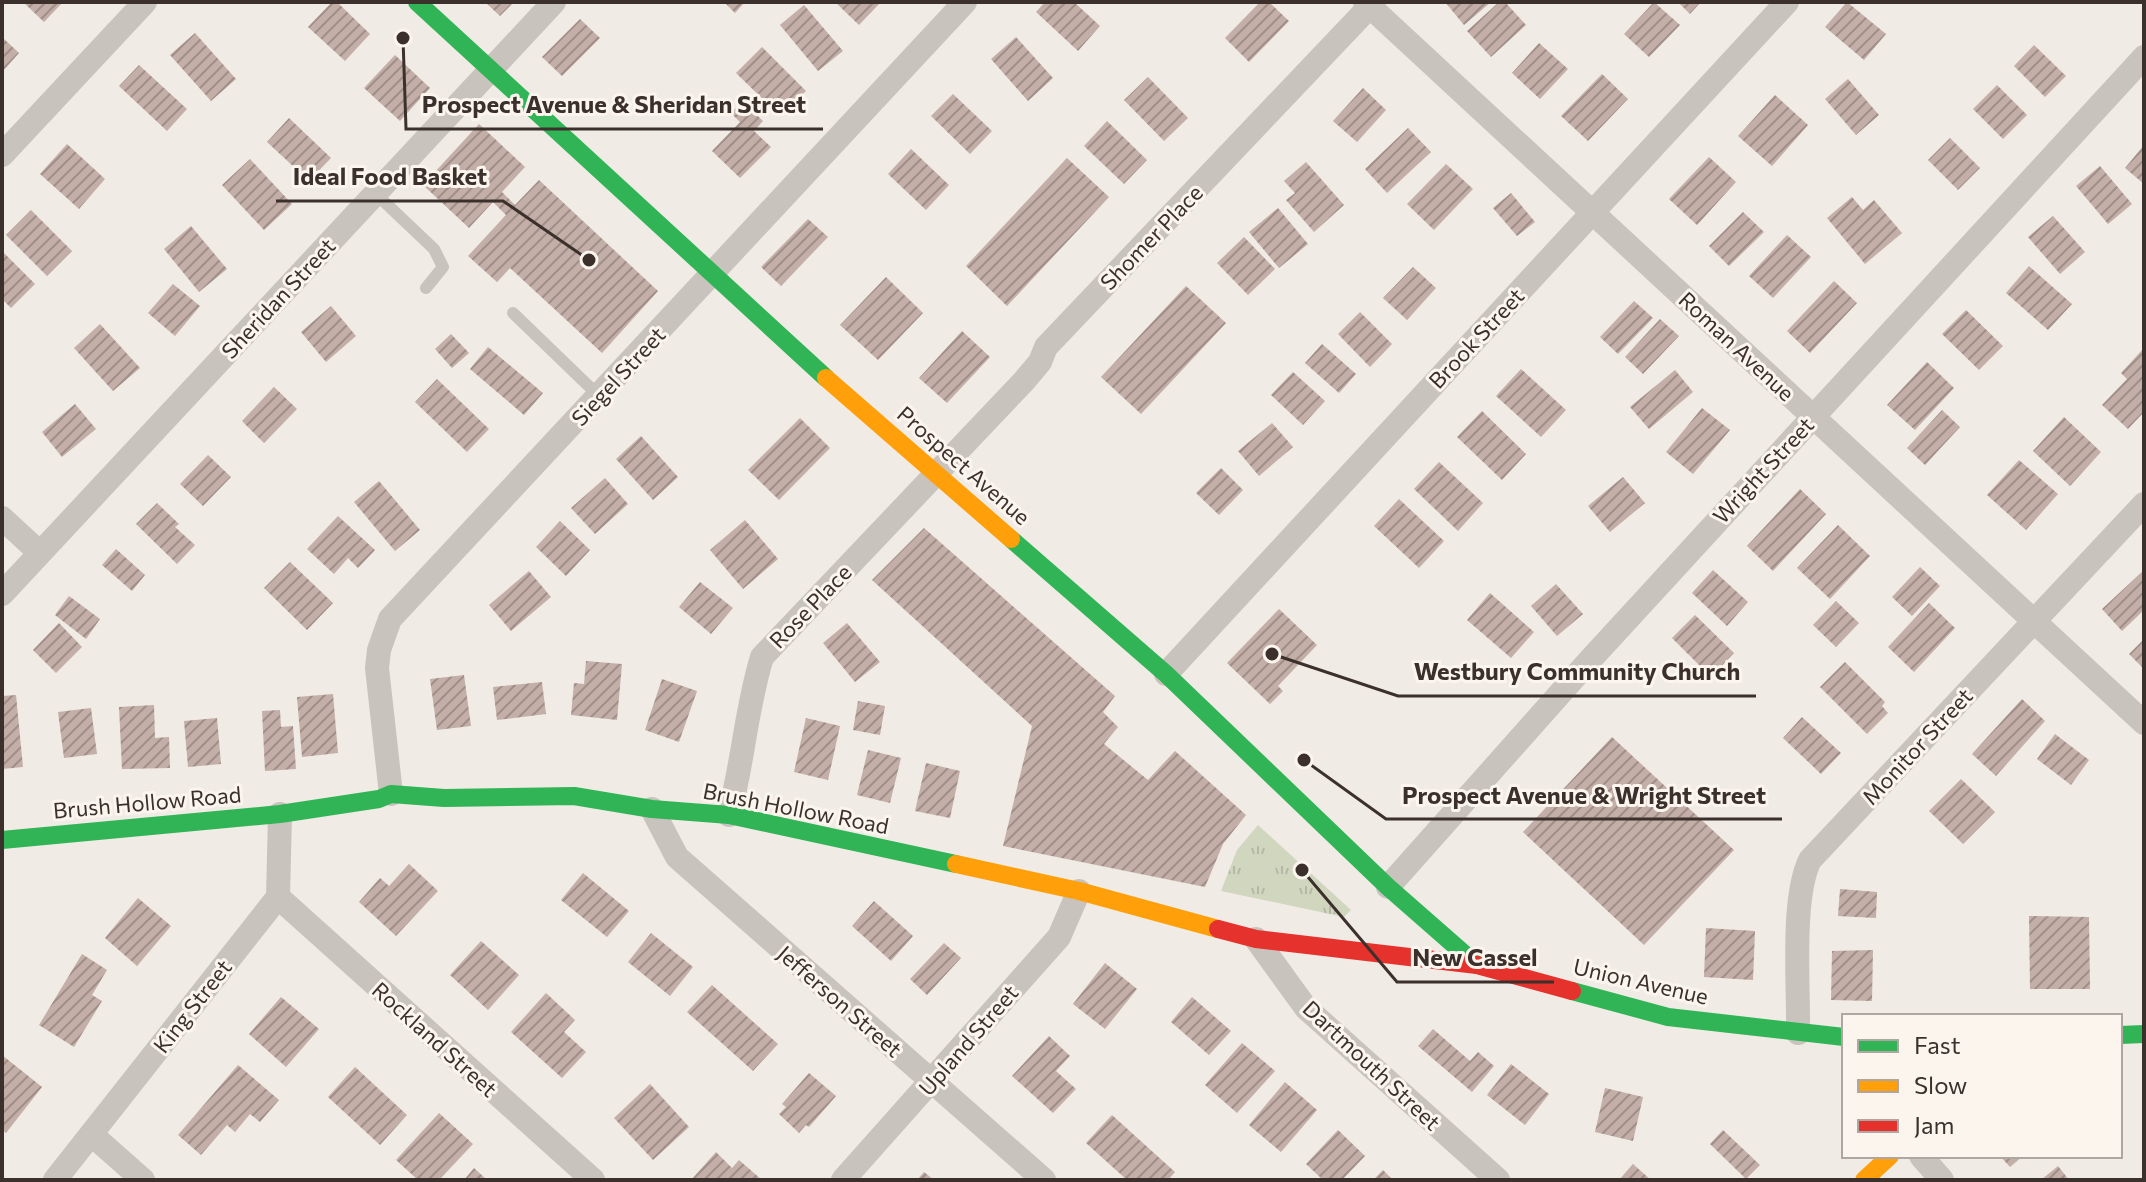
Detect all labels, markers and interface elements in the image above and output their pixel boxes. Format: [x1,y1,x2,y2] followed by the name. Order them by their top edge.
[406,81,823,129] callout: Prospect Avenue & Sheridan Street
[422,89,806,118] text: Prospect Avenue & Sheridan Street
[276,153,503,201] callout: Ideal Food Basket
[293,161,487,190] text: Ideal Food Basket
[1094,179,1208,295] street label: Shomer Place
[215,232,341,364] street label: Sheridan Street
[1423,282,1529,394] street label: Brook Street
[1674,286,1800,406] street label: Roman Avenue
[565,321,671,431] street label: Siegel Street
[892,400,1036,530] street label: Prospect Avenue
[1707,411,1819,529] street label: Wright Street
[763,558,857,654] street label: Rose Place
[1398,648,1756,696] callout: Westbury Community Church
[1414,656,1740,685] text: Westbury Community Church
[1856,682,1978,810] street label: Monitor Street
[1386,771,1782,819] callout: Prospect Avenue & Wright Street
[701,777,891,839] street label: Brush Hollow Road
[52,780,242,824] street label: Brush Hollow Road
[1402,780,1766,809] text: Prospect Avenue & Wright Street
[1397,934,1554,982] callout: New Cassel
[772,940,908,1062] street label: Jefferson Street
[1412,942,1538,971] text: New Cassel
[1571,952,1711,1010] street label: Union Avenue
[147,954,237,1058] street label: King Street
[367,976,503,1102] street label: Rockland Street
[913,979,1023,1101] street label: Upland Street
[1298,994,1446,1136] street label: Dartmouth Street
[1842,1014,2122,1158] legend
[1914,1030,1961,1059] text: Fast
[1914,1070,1967,1099] text: Slow
[1914,1110,1954,1139] text: Jam

